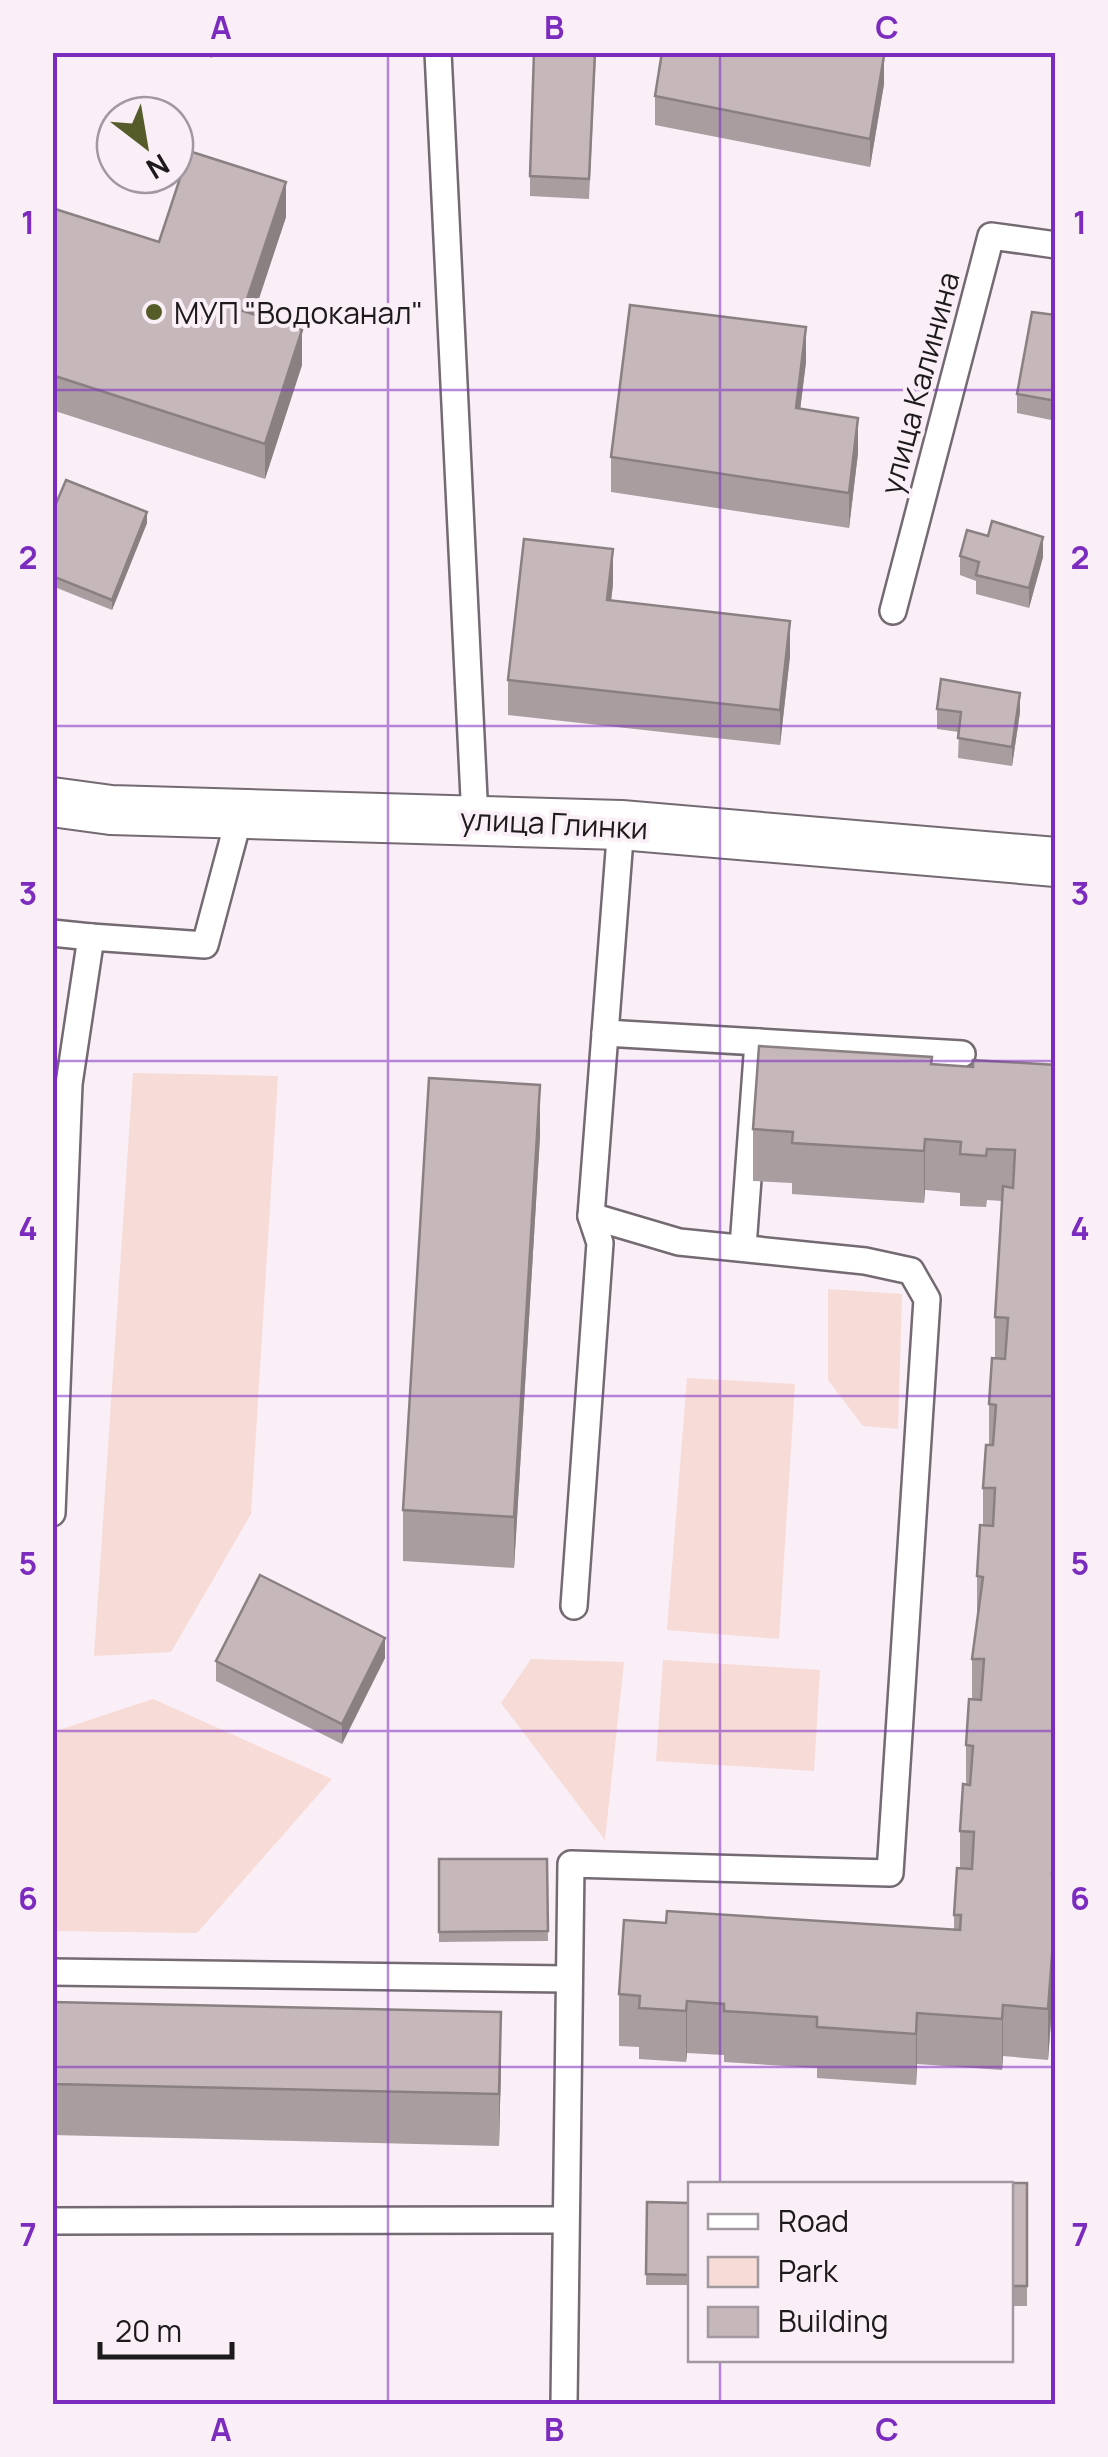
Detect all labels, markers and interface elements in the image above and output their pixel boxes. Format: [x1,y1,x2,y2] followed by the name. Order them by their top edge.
[210,5,232,49] text: A
[544,5,564,49] text: B
[875,5,899,49] text: C
[95,95,195,195] north arrow
[140,146,177,189] text: N
[21,200,35,244] text: 1
[1073,200,1087,244] text: 1
[870,267,968,499] street label: улица Калинина
[174,292,423,333] place label: МУП "Водоканал"
[143,301,165,323] marker: МУП "Водоканал"
[18,535,38,579] text: 2
[1070,535,1090,579] text: 2
[459,798,649,848] street label: улица Глинки
[19,871,37,915] text: 3
[1071,871,1089,915] text: 3
[18,1206,38,1250] text: 4
[1070,1206,1090,1250] text: 4
[19,1541,37,1585] text: 5
[1071,1541,1089,1585] text: 5
[18,1876,38,1920] text: 6
[1070,1876,1090,1920] text: 6
[688,2182,1013,2362] legend
[778,2200,849,2241] text: Road
[19,2212,37,2256] text: 7
[1071,2212,1089,2256] text: 7
[778,2250,839,2291] text: Park
[100,2297,232,2359] scale bar
[778,2300,889,2341] text: Building
[115,2310,182,2351] text: 20 m
[210,2407,232,2451] text: A
[544,2407,564,2451] text: B
[875,2407,899,2451] text: C

